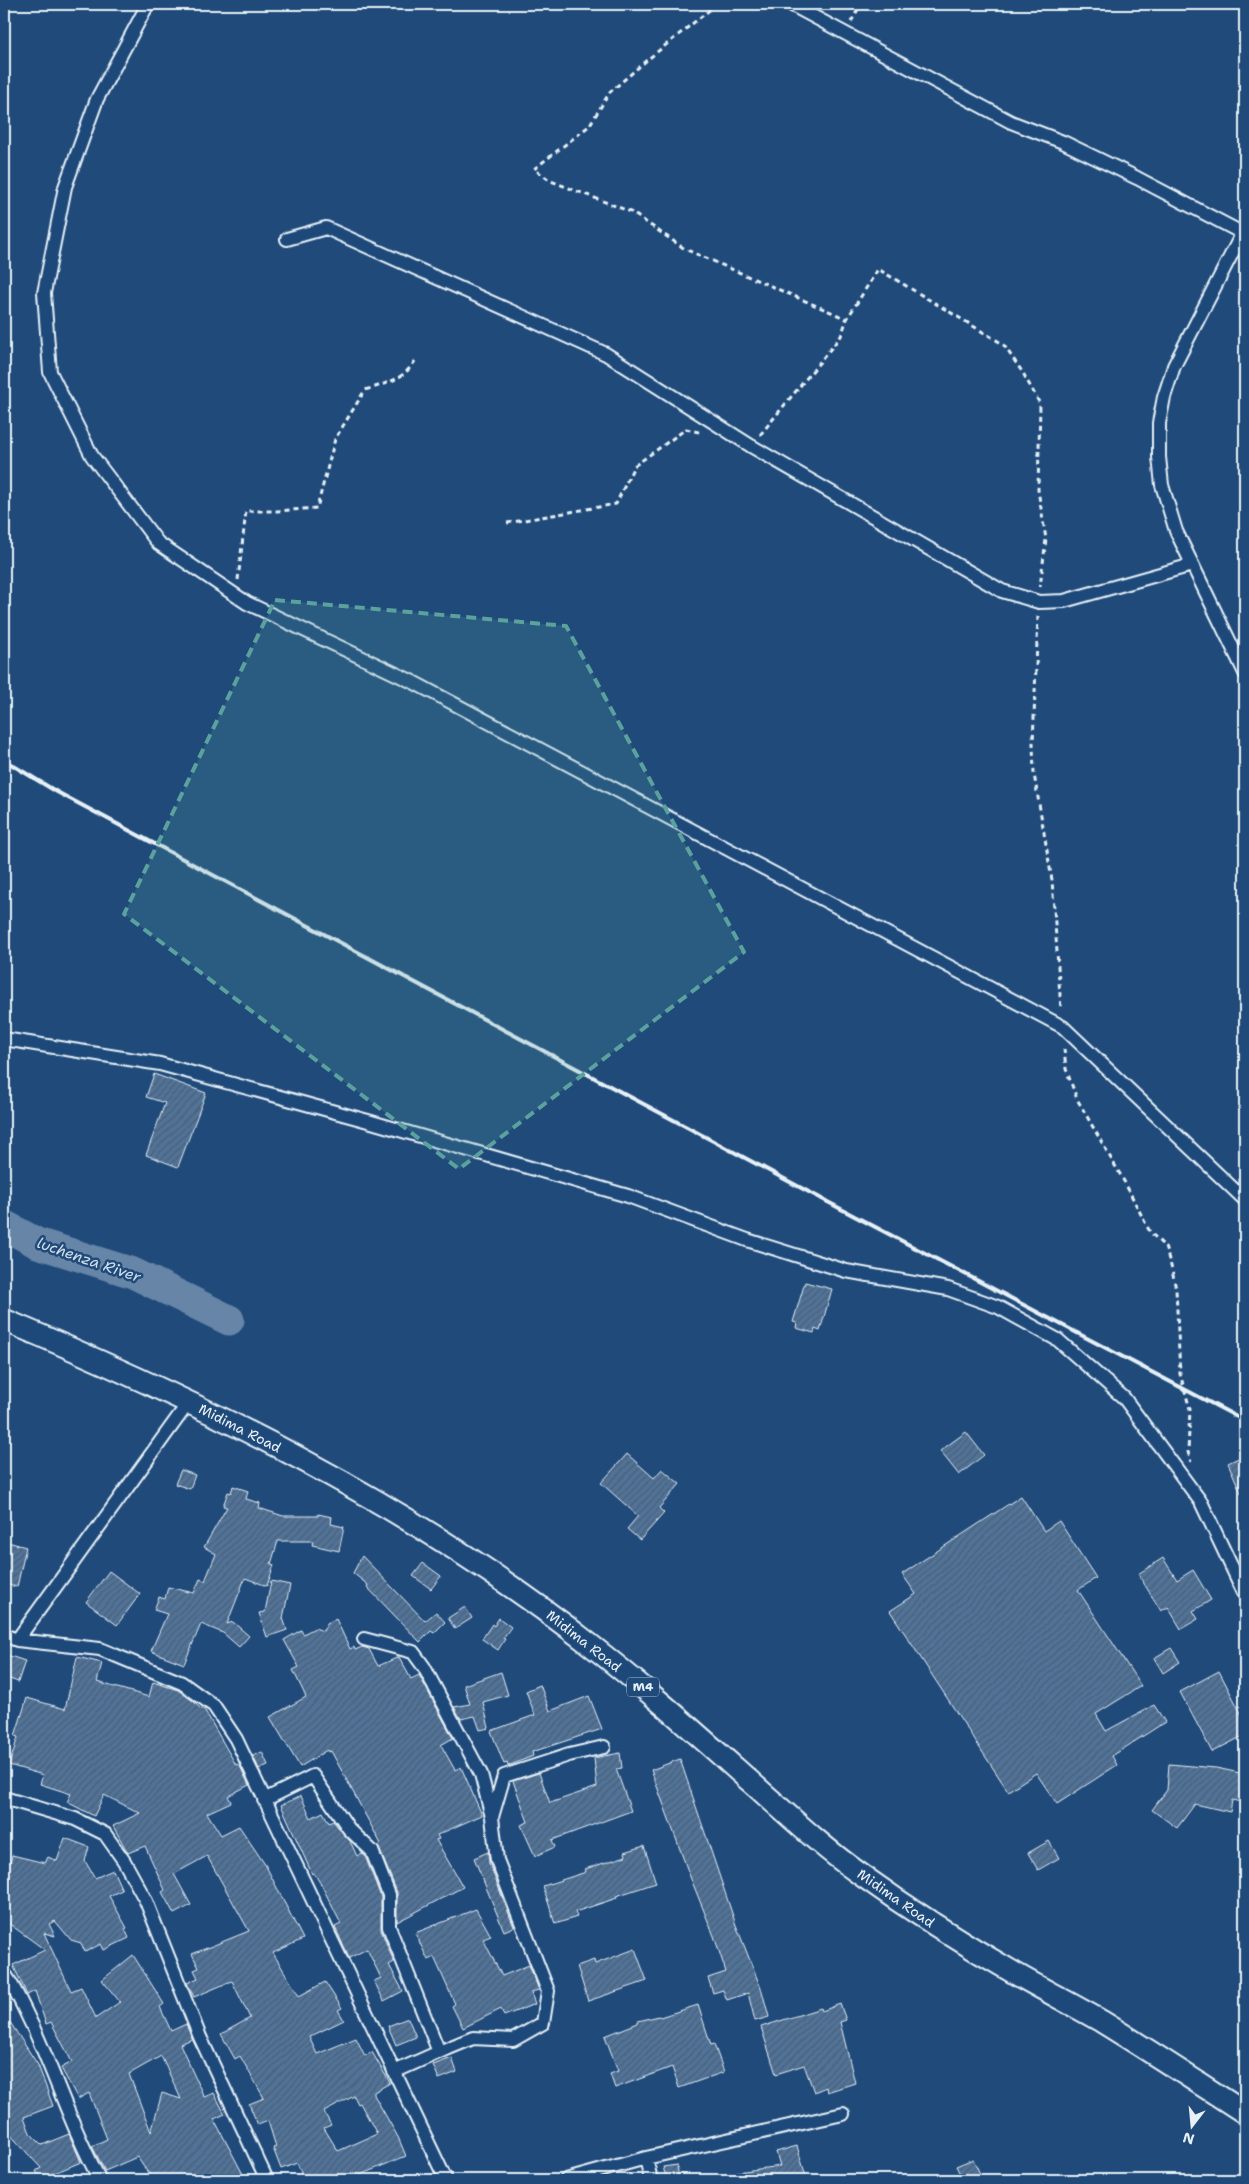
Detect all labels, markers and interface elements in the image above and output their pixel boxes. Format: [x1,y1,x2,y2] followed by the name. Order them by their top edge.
[34,1233,144,1287] water label: luchenza River
[196,1399,284,1457] street label: Midima Road
[543,1606,625,1676] street label: Midima Road
[627,1678,659,1696] road number: M4
[854,1865,938,1931] street label: Midima Road
[1166,2102,1216,2152] north arrow
[1181,2128,1196,2149] text: N

